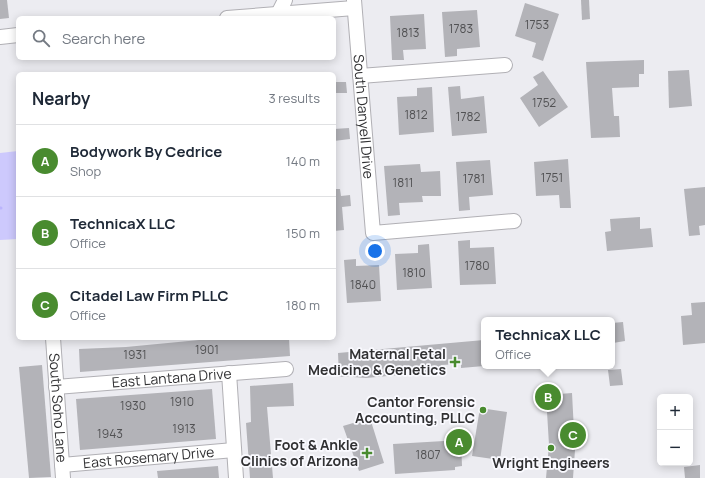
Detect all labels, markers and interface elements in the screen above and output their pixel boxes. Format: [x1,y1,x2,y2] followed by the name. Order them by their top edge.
[16,16,336,60] search box
[525,16,549,33] house number: 1753
[449,20,473,37] house number: 1783
[397,24,419,41] house number: 1813
[30,27,52,49] icon: search
[62,28,145,49] text: Search here
[349,54,379,179] street label: South Danyell Drive
[32,87,90,110] text: Nearby
[268,89,320,107] text: 3 results
[532,94,556,111] house number: 1752
[404,106,428,123] house number: 1812
[456,108,480,125] house number: 1782
[70,141,222,162] text: Bodywork By Cedrice
[41,152,49,170] text: A
[286,152,320,170] text: 140 m
[70,162,101,180] text: Shop
[541,169,563,186] house number: 1751
[463,170,485,187] house number: 1781
[392,174,414,191] house number: 1811
[70,213,176,234] text: TechnicaX LLC
[41,224,49,242] text: B
[286,224,320,242] text: 150 m
[70,234,106,252] text: Office
[365,241,385,261] your location
[465,257,490,274] house number: 1780
[402,264,426,281] house number: 1810
[350,276,376,293] house number: 1840
[70,285,228,306] text: Citadel Law Firm PLLC
[40,296,50,314] text: C
[286,296,320,314] text: 180 m
[70,306,106,324] text: Office
[481,317,615,369] popup
[495,324,601,345] text: TechnicaX LLC
[195,341,219,358] house number: 1901
[308,344,446,379] place label: Maternal Fetal Medicine & Genetics
[495,345,531,363] text: Office
[123,346,147,363] house number: 1931
[45,352,72,463] street label: South Soho Lane
[449,356,461,368] marker: Maternal Fetal Medicine & Genetics
[111,363,232,392] street label: East Lantana Drive
[535,382,561,412] pin: B
[355,392,475,427] place label: Cantor Forensic Accounting, PLLC
[170,393,194,410] house number: 1910
[657,394,693,466] map controls
[657,394,693,430] button: +
[120,397,146,414] house number: 1930
[478,405,488,415] marker: Cantor Forensic Accounting, PLLC
[172,420,196,437] house number: 1913
[560,420,586,450] pin: C
[97,425,123,442] house number: 1943
[446,427,472,457] pin: A
[657,430,693,466] button: −
[241,435,358,470] place label: Foot & Ankle Clinics of Arizona
[82,442,215,472] street label: East Rosemary Drive
[546,443,556,453] marker: Wright Engineers
[416,446,441,463] house number: 1807
[361,447,373,459] marker: Foot & Ankle Clinics of Arizona
[492,453,610,472] place label: Wright Engineers

